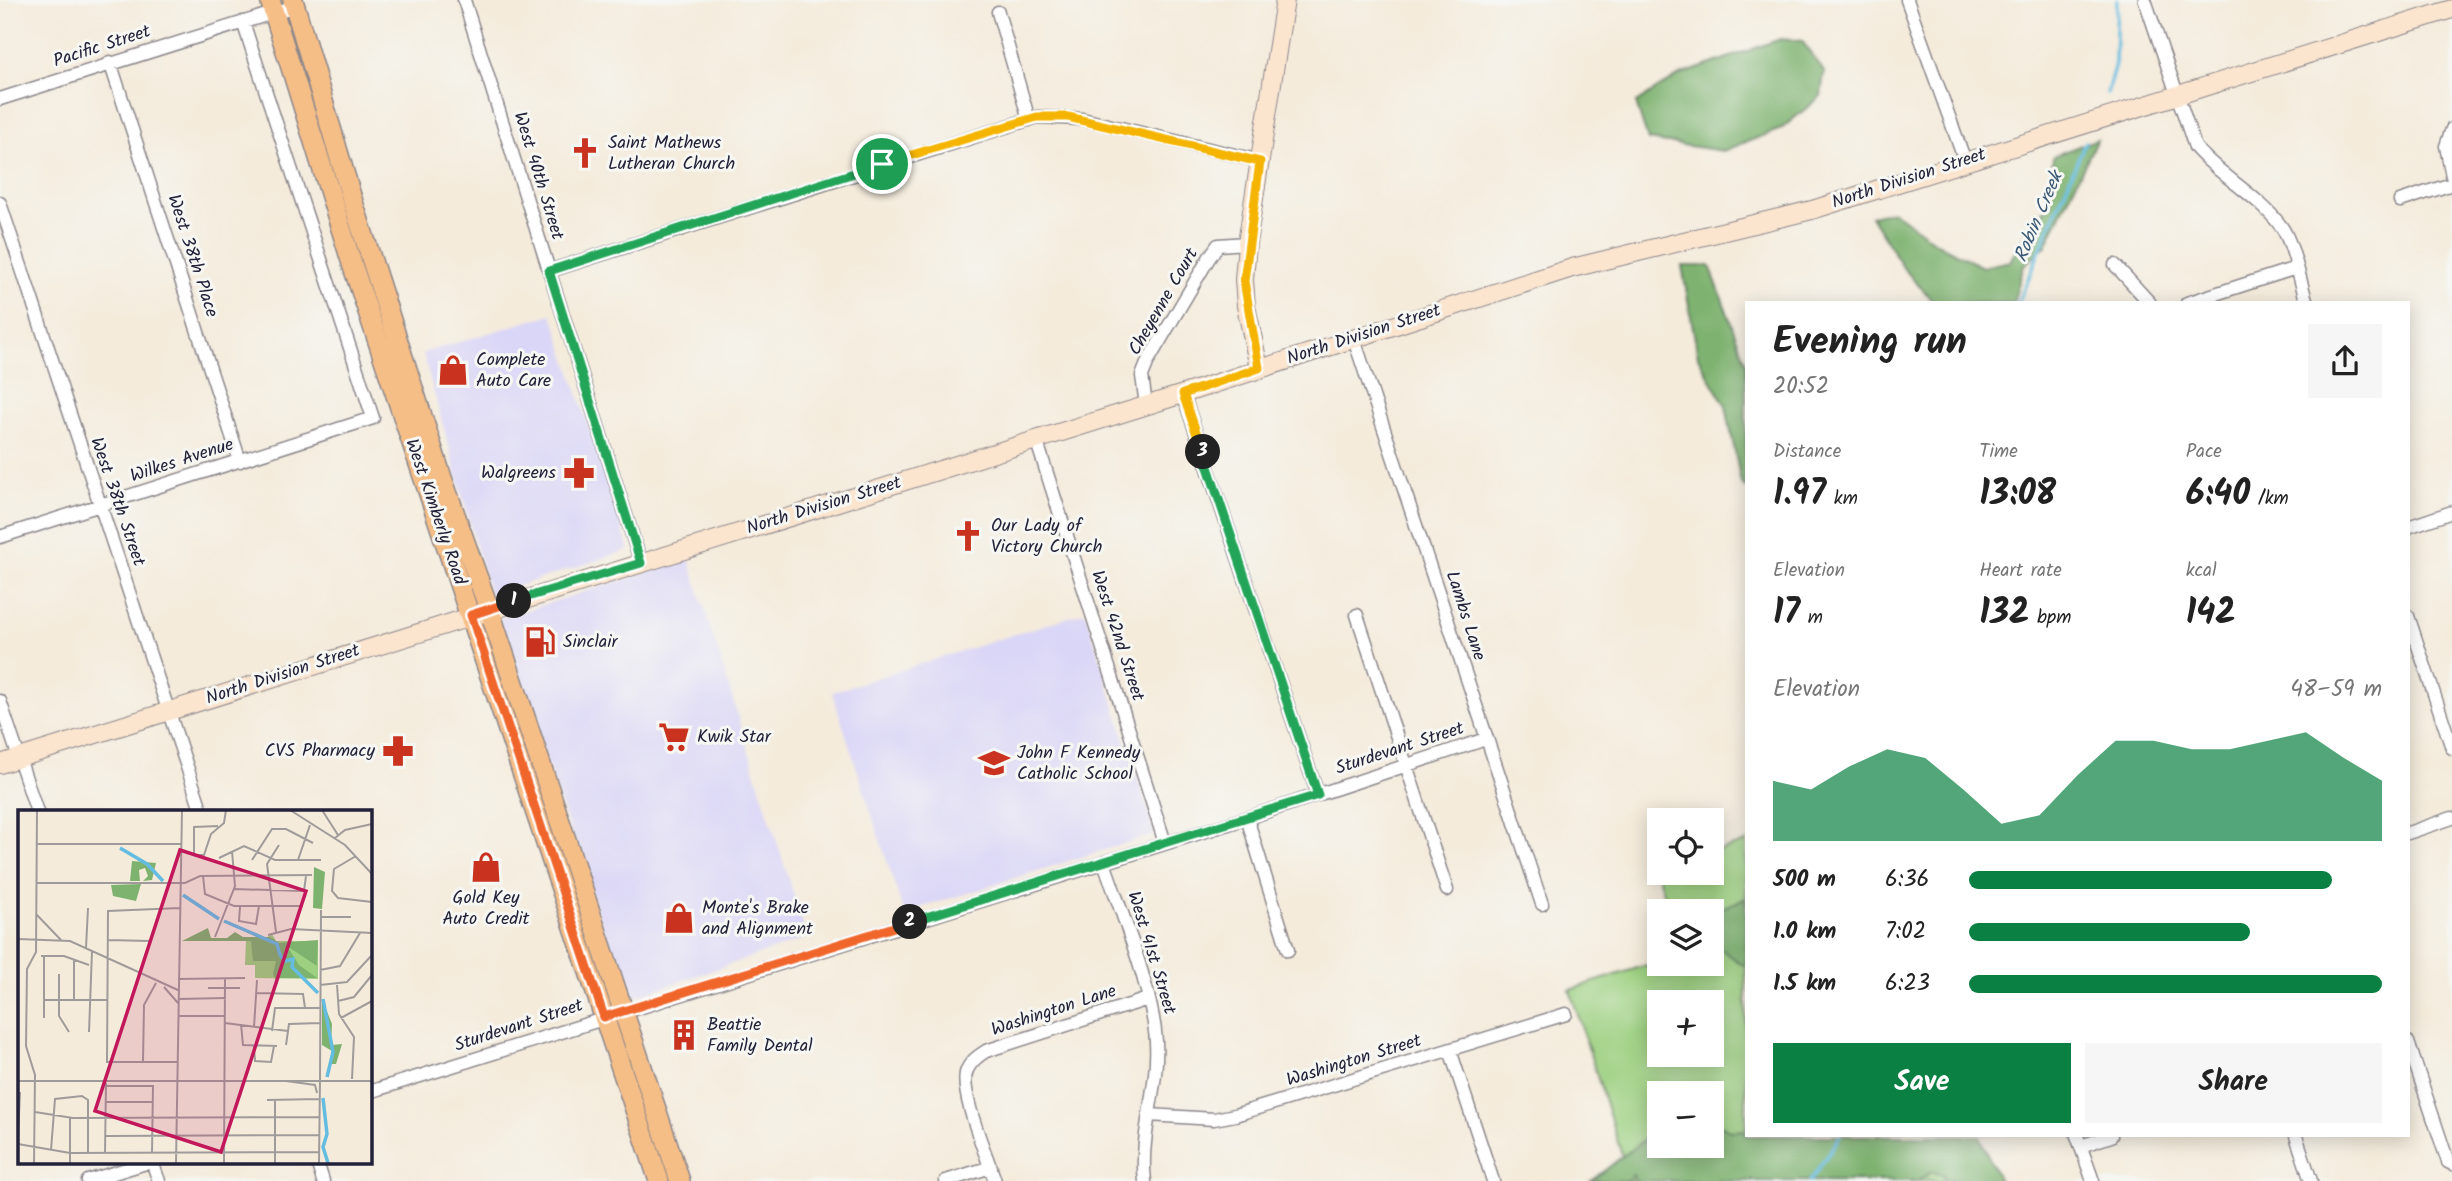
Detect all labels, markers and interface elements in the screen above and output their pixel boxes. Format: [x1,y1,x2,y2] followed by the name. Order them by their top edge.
[50,17,155,76] street label: Pacific Street
[505,108,572,245] street label: West 40th Street
[608,129,735,179] place label: Saint Mathews Lutheran Church
[852,134,912,194] pin
[568,136,602,170] church icon: Saint Mathews Lutheran Church
[1828,140,1991,218] street label: North Division Street
[863,145,901,183] icon: arrive
[2007,164,2073,267] water label: Robin Creek
[158,191,226,321] street label: West 38th Place
[1121,242,1207,361] street label: Cheyenne Court
[1283,296,1446,374] street label: North Division Street
[1773,313,1967,373] text: Evening run
[2308,324,2382,398] button: share
[476,346,551,396] place label: Complete Auto Care
[436,353,470,387] shop icon: Complete Auto Care
[1773,369,1829,405] text: 20:52
[127,431,237,491] street label: Wilkes Avenue
[81,434,153,571] street label: West 38th Street
[1186,434,1220,470] pin: 3
[396,435,474,590] street label: West Kimberly Road
[1197,436,1208,466] text: 3
[1773,437,1841,467] text: Distance
[1979,437,2018,467] text: Time
[2186,437,2222,467] text: Pace
[562,456,596,490] pharmacy icon: Walgreens
[481,459,556,488] place label: Walgreens
[1773,467,1826,523] text: 1.97
[1979,467,2056,523] text: 13:08
[2186,467,2250,523] text: 6:40
[743,468,906,543] street label: North Division Street
[1826,484,1858,514] text: km
[2250,484,2289,514] text: /km
[991,512,1102,562] place label: Our Lady of Victory Church
[951,519,985,553] church icon: Our Lady of Victory Church
[1773,556,1845,586] text: Elevation
[1979,556,2062,586] text: Heart rate
[2186,556,2217,586] text: kcal
[1082,567,1152,706] street label: West 42nd Street
[1437,567,1493,665] street label: Lambs Lane
[496,584,532,618] pin: 1
[511,585,516,615] text: 1
[1773,586,1800,642] text: 17
[1979,586,2029,642] text: 132
[2186,586,2236,642] text: 142
[1800,603,1823,633] text: m
[2029,603,2071,633] text: bpm
[523,625,557,659] fuel station icon: Sinclair
[563,628,619,657] place label: Sinclair
[202,636,365,714] street label: North Division Street
[1773,672,1860,708] text: Elevation
[2290,672,2382,708] text: 48–59 m
[1332,714,1469,783] street label: Sturdevant Street
[657,720,691,754] supermarket icon: Kwik Star
[697,723,772,752] place label: Kwik Star
[381,734,415,768] pharmacy icon: CVS Pharmacy
[265,737,376,766] place label: CVS Pharmacy
[1017,739,1141,789] place label: John F Kennedy Catholic School
[977,746,1011,780] school or university icon: John F Kennedy Catholic School
[1647,808,1724,1158] map controls
[1647,808,1724,885] button: locate
[18,810,371,1164] inset map
[469,850,503,884] shop icon: Gold Key Auto Credit
[1773,862,1836,898] text: 500 m
[1885,862,1929,898] text: 6:36
[442,884,531,934] place label: Gold Key Auto Credit
[1119,888,1184,1019] street label: West 41st Street
[702,894,814,944] place label: Monte's Brake and Alignment
[1647,899,1724,976] button: layers
[662,901,696,935] shop icon: Monte's Brake and Alignment
[892,904,928,940] pin: 2
[904,906,915,936] text: 2
[1773,914,1836,950] text: 1.0 km
[1885,914,1926,950] text: 7:02
[1773,966,1836,1002] text: 1.5 km
[1885,966,1930,1002] text: 6:23
[988,977,1120,1045] street label: Washington Lane
[1647,990,1724,1067] button: +
[451,991,588,1060] street label: Sturdevant Street
[707,1011,813,1061] place label: Beattie Family Dental
[667,1018,701,1052] building icon: Beattie Family Dental
[1283,1026,1426,1095] street label: Washington Street
[1773,1043,2071,1123] button: Save
[2085,1043,2382,1123] button: Share
[1647,1081,1724,1158] button: −

